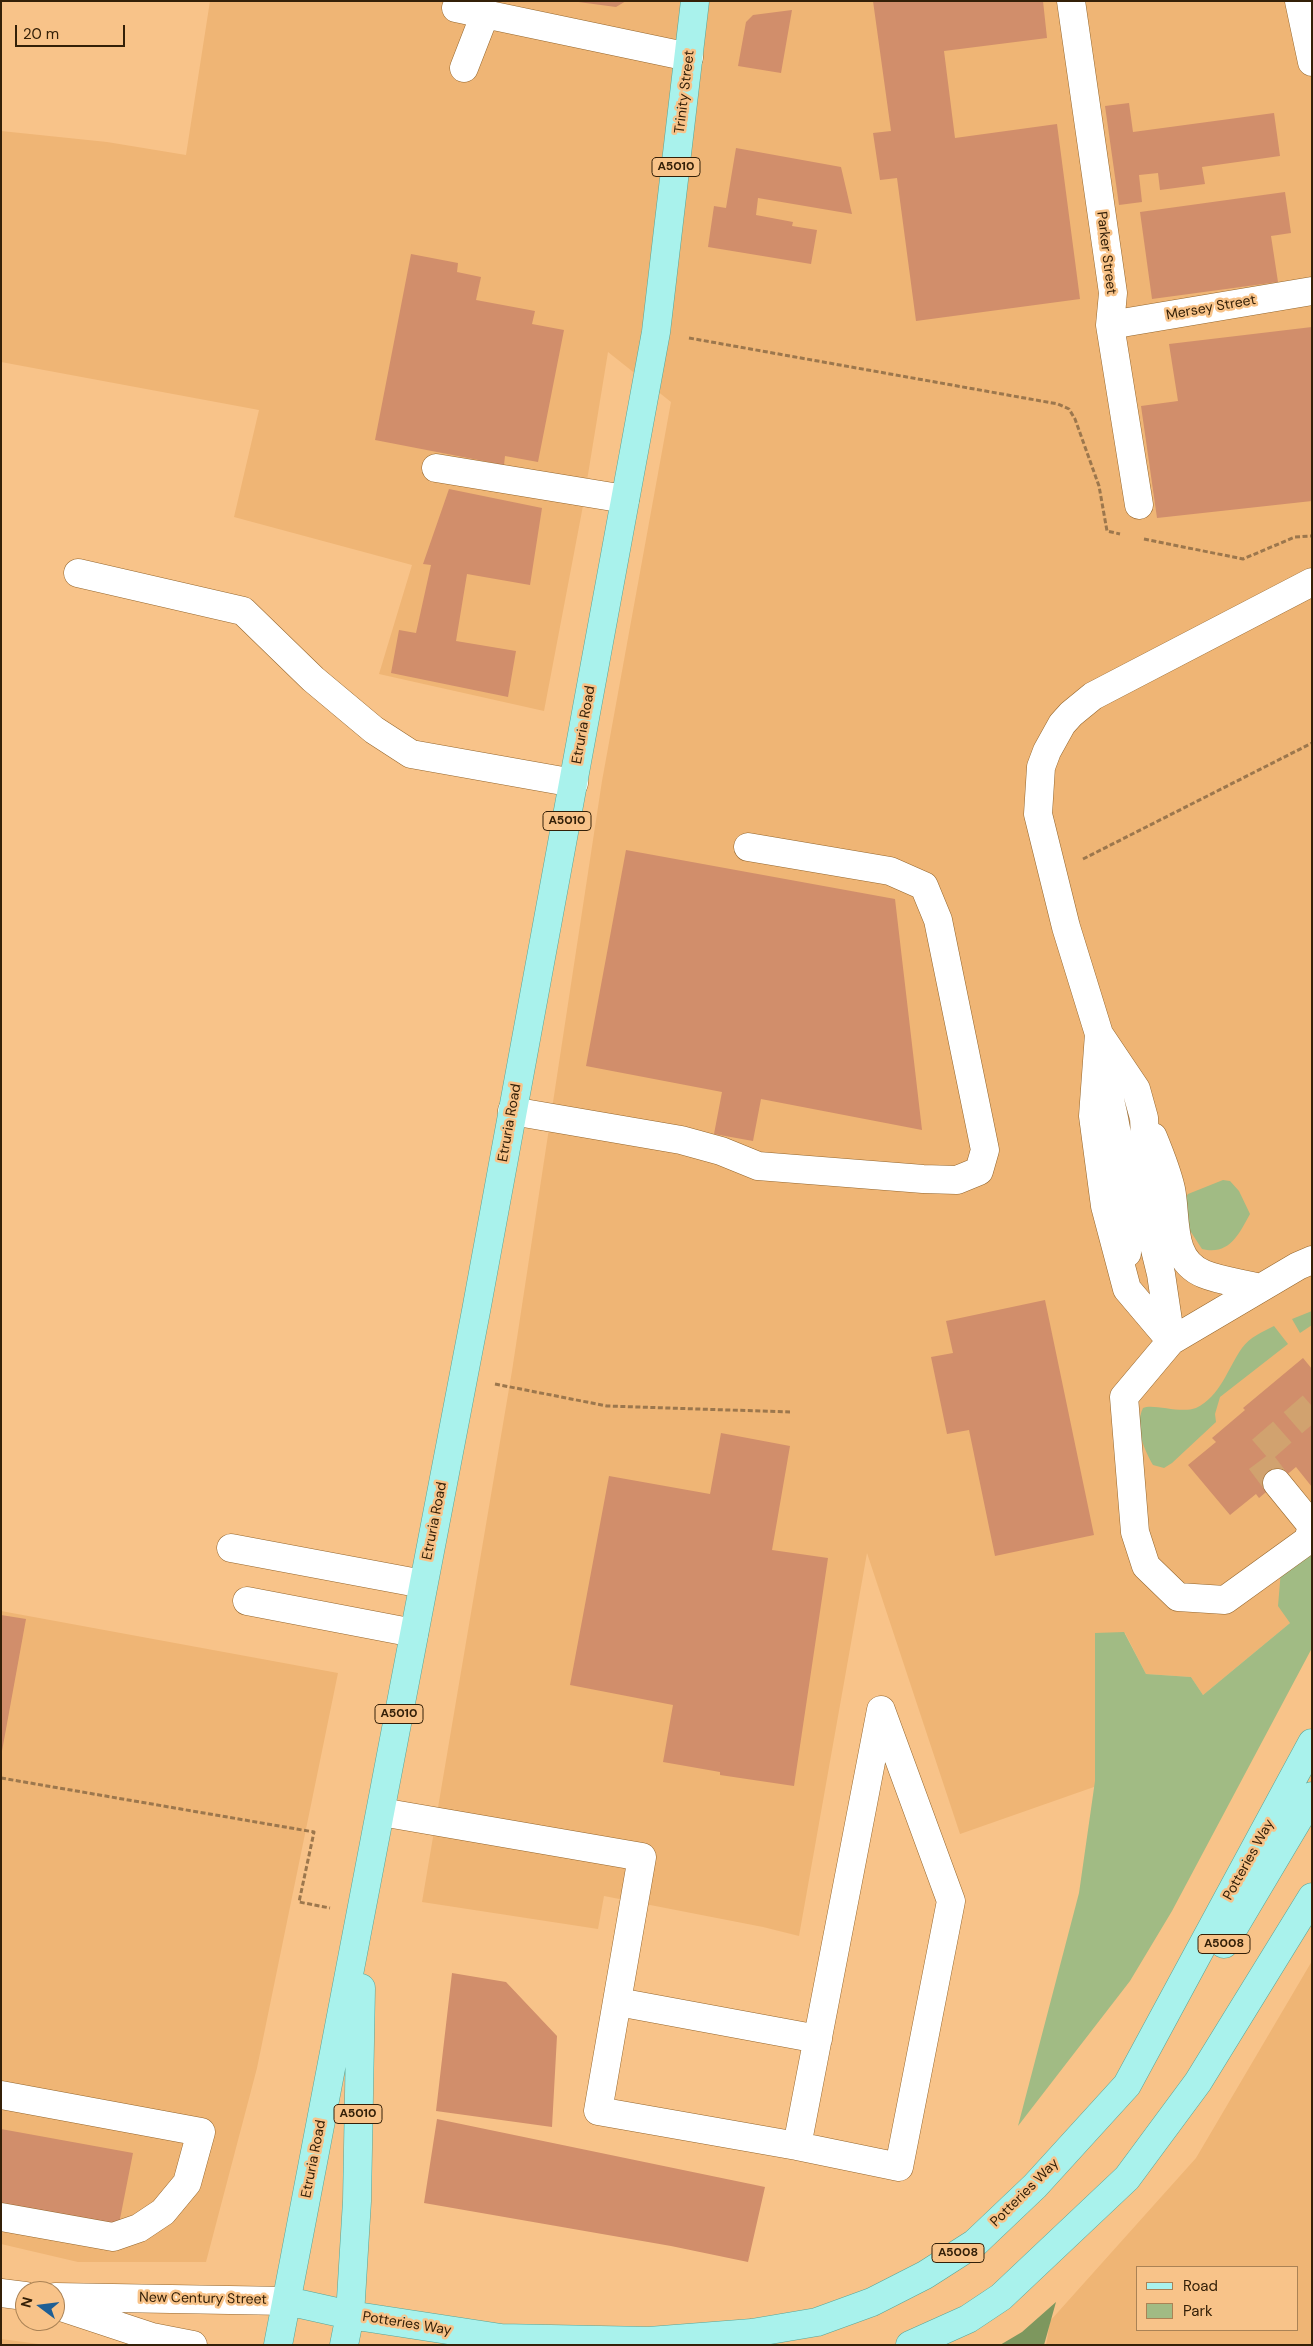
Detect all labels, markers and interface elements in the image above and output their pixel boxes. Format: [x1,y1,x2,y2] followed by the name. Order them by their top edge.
[18,15,128,47] scale bar
[23,24,59,44] text: 20 m
[672,49,698,135] street label: Trinity Street
[652,158,700,176] road number: A5010
[1093,210,1119,296] street label: Parker Street
[1165,292,1257,324] street label: Mersey Street
[569,685,599,765] street label: Etruria Road
[543,811,591,830] road number: A5010
[495,1083,525,1163] street label: Etruria Road
[419,1481,451,1561] street label: Etruria Road
[375,1705,423,1724] road number: A5010
[1220,1817,1278,1903] street label: Potteries Way
[1198,1935,1250,1954] road number: A5008
[334,2104,382,2124] road number: A5010
[298,2119,330,2199] street label: Etruria Road
[987,2155,1063,2231] street label: Potteries Way
[932,2244,984,2262] road number: A5008
[1136,2266,1298,2331] legend
[1183,2276,1218,2296] text: Road
[15,2281,65,2331] north arrow
[139,2289,267,2309] street label: New Century Street
[16,2295,36,2310] text: N
[1183,2301,1213,2321] text: Park
[361,2309,453,2339] street label: Potteries Way

